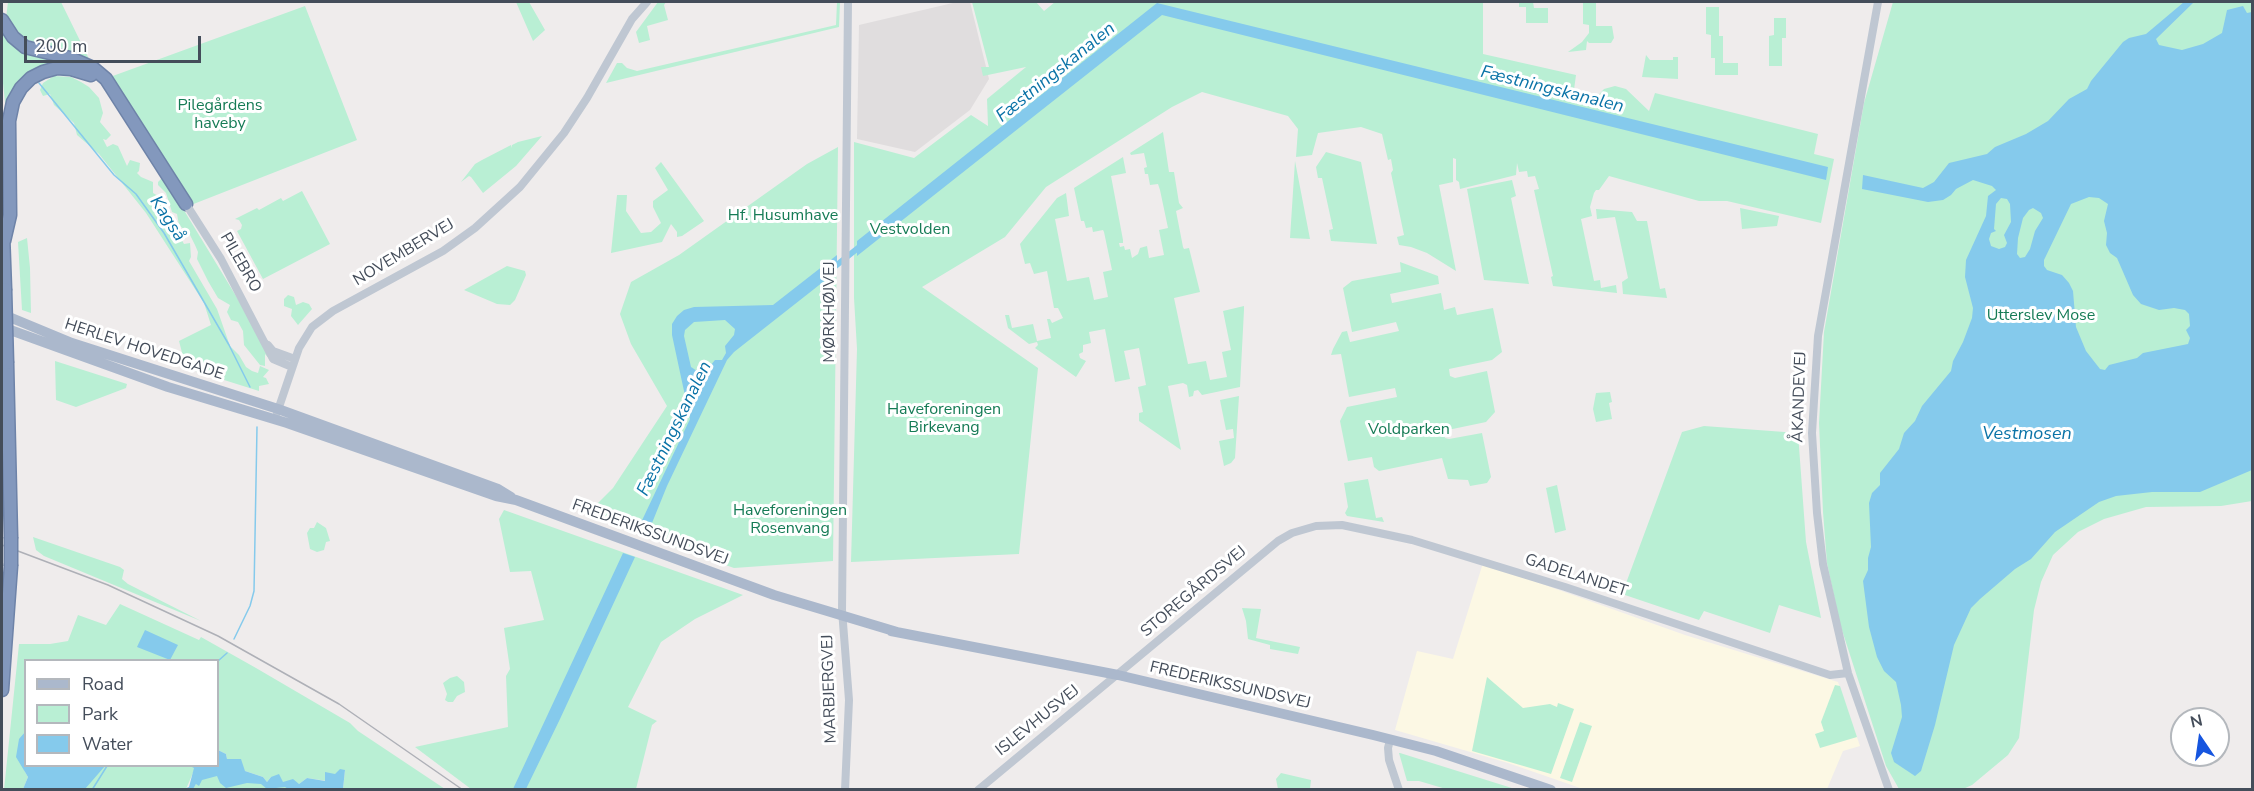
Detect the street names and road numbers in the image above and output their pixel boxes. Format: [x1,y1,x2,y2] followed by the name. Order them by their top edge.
[350,215,458,291] street label: NOVEMBERVEJ
[215,230,265,296] street label: PILEBRO
[820,261,840,363] street label: MØRKHØJVEJ
[62,315,226,385] street label: HERLEV HOVEDGADE
[1789,351,1811,443] street label: ÅKANDEVEJ
[569,496,731,570] street label: FREDERIKSSUNDSVEJ
[1137,542,1251,642] street label: STOREGÅRDSVEJ
[1522,550,1630,602] street label: GADELANDET
[819,634,841,744] street label: MARBJERGVEJ
[1148,658,1312,714] street label: FREDERIKSSUNDSVEJ
[992,681,1084,761] street label: ISLEVHUSVEJ

